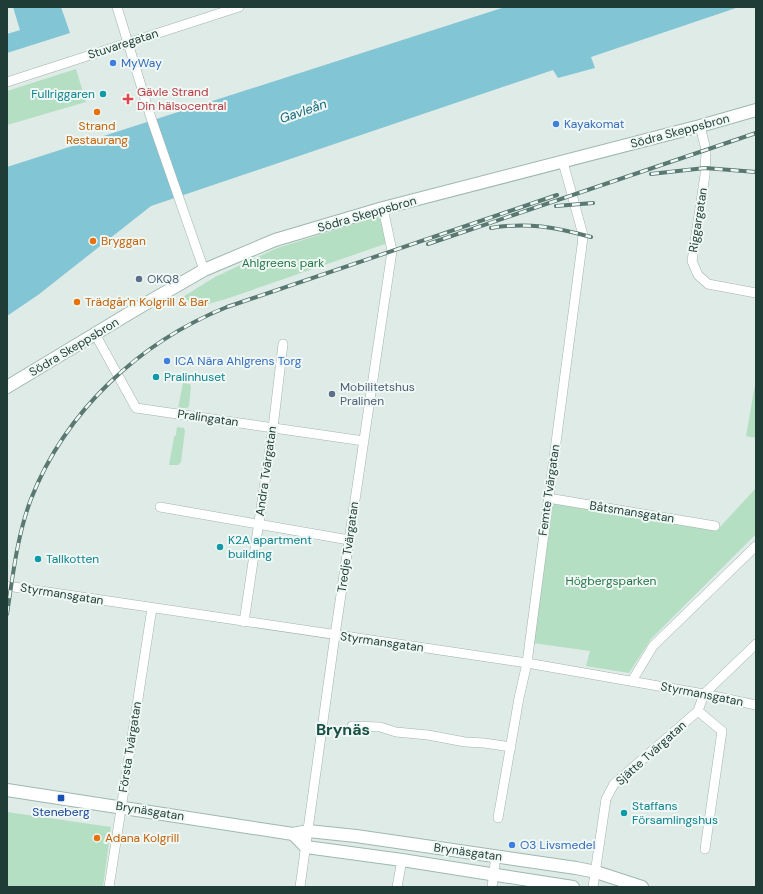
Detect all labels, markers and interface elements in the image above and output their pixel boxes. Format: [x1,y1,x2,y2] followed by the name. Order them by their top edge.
[86,25,160,63] street label: Stuvaregatan
[121,55,162,71] place label: MyWay
[108,58,118,68] marker: MyWay
[137,84,226,114] place label: Gävle Strand Din hälsocentral
[31,86,95,102] place label: Fullriggaren
[98,89,108,99] marker: Fullriggaren
[122,93,134,105] marker: Gävle Strand Din hälsocentral
[277,95,329,127] water label: Gavleån
[92,107,102,117] marker: Strand Restaurang
[629,110,731,152] street label: Södra Skeppsbron
[564,116,625,132] place label: Kayakomat
[66,118,128,148] place label: Strand Restaurang
[551,119,561,129] marker: Kayakomat
[685,186,711,254] street label: Riggargatan
[316,192,418,236] street label: Södra Skeppsbron
[101,233,146,249] place label: Bryggan
[88,236,98,246] marker: Bryggan
[242,255,324,271] park label: Ahlgreens park
[147,271,179,287] place label: OKQ8
[134,274,144,284] marker: OKQ8
[85,294,209,310] place label: Trädgår'n Kolgrill & Bar
[72,297,82,307] marker: Trädgår'n Kolgrill & Bar
[26,314,122,380] street label: Södra Skeppsbron
[175,353,302,369] place label: ICA Nära Ahlgrens Torg
[162,356,172,366] marker: ICA Nära Ahlgrens Torg
[164,369,226,385] place label: Pralinhuset
[151,372,161,382] marker: Pralinhuset
[340,379,415,409] place label: Mobilitetshus Pralinen
[327,389,337,399] marker: Mobilitetshus Pralinen
[176,406,240,430] street label: Pralingatan
[252,425,280,517] street label: Andra Tvärgatan
[535,443,563,537] street label: Femte Tvärgatan
[588,497,676,527] street label: Båtsmansgatan
[334,500,362,593] street label: Tredje Tvärgatan
[228,532,312,562] place label: K2A apartment building
[215,542,225,552] marker: K2A apartment building
[46,551,99,567] place label: Tallkotten
[33,554,43,564] marker: Tallkotten
[566,573,657,589] park label: Högbergsparken
[19,580,105,608] street label: Styrmansgatan
[339,628,425,656] street label: Styrmansgatan
[659,678,745,710] street label: Styrmansgatan
[115,700,145,794] street label: Första Tvärgatan
[612,717,690,789] street label: Sjätte Tvärgatan
[316,719,370,740] district label: Brynäs
[56,793,66,803] marker: Steneberg
[115,798,185,824] street label: Brynäsgatan
[632,798,718,828] place label: Staffans Församlingshus
[32,804,90,820] place label: Steneberg
[619,808,629,818] marker: Staffans Församlingshus
[105,830,179,846] place label: Adana Kolgrill
[92,833,102,843] marker: Adana Kolgrill
[520,837,595,853] place label: O3 Livsmedel
[433,839,503,865] street label: Brynäsgatan
[507,840,517,850] marker: O3 Livsmedel

